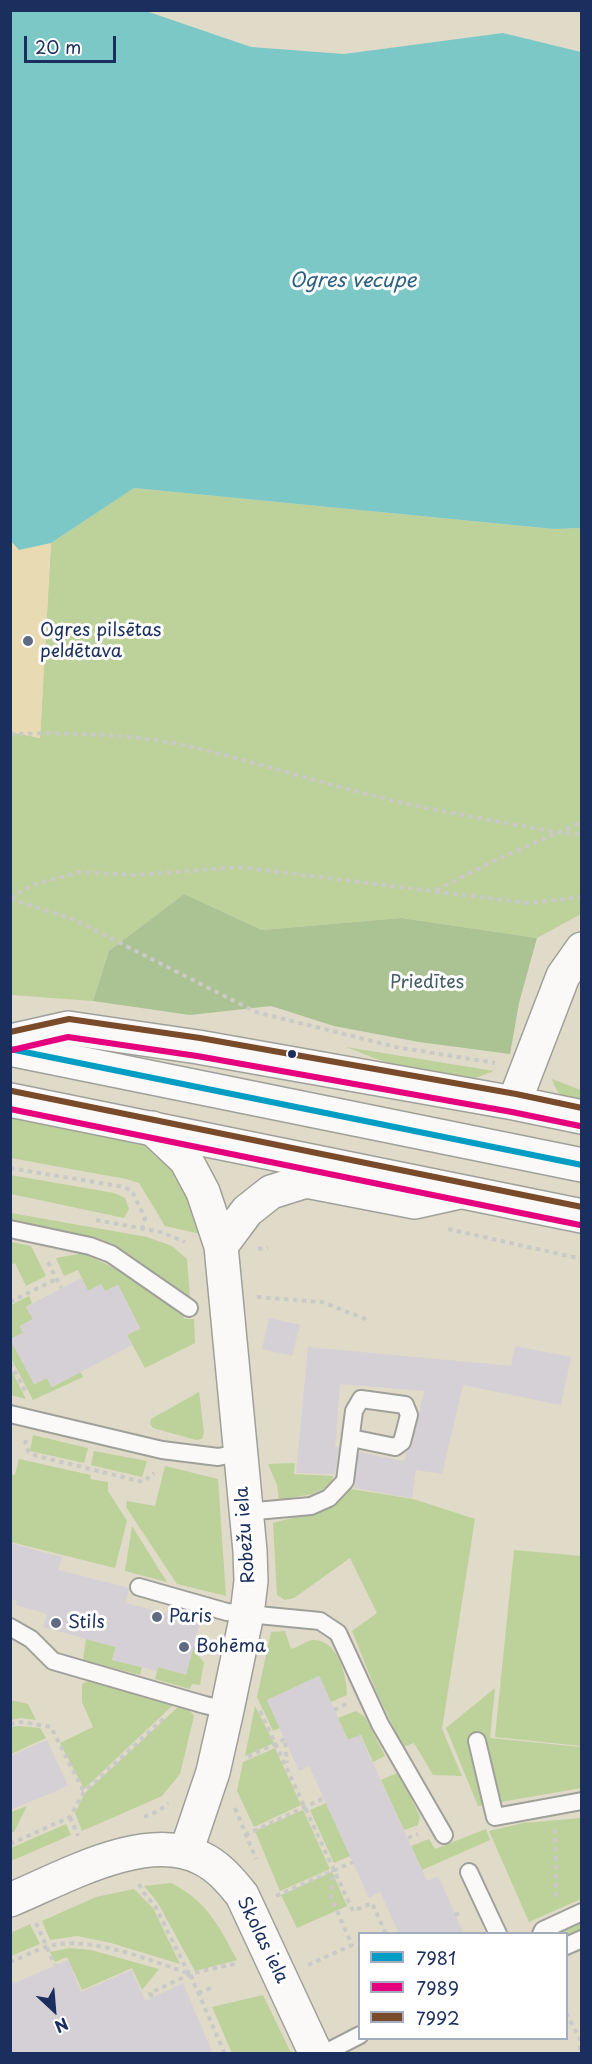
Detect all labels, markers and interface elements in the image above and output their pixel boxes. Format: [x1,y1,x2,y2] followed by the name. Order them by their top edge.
[27,24,118,62] scale bar
[35,33,81,60] text: 20 m
[290,269,416,293] water label: Ogres vecupe
[40,620,161,662] place label: Ogres pilsētas peldētava
[21,634,35,648] marker: Ogres pilsētas peldētava
[390,972,464,994] park label: Priedītes
[286,1048,298,1060] unlabelled marker
[232,1486,260,1584] street label: Robežu iela
[169,1606,212,1628] place label: Paris
[150,1610,164,1624] marker: Paris
[68,1612,105,1634] place label: Stils
[49,1616,63,1630] marker: Stils
[196,1636,266,1658] place label: Bohēma
[177,1640,191,1654] marker: Bohēma
[232,1893,292,1987] street label: Skolas iela
[358,1932,568,2040] legend
[416,1944,456,1971] text: 7981
[416,1974,459,2001] text: 7989
[24,1980,84,2040] north arrow
[416,2004,460,2031] text: 7992
[51,2013,73,2040] text: N

